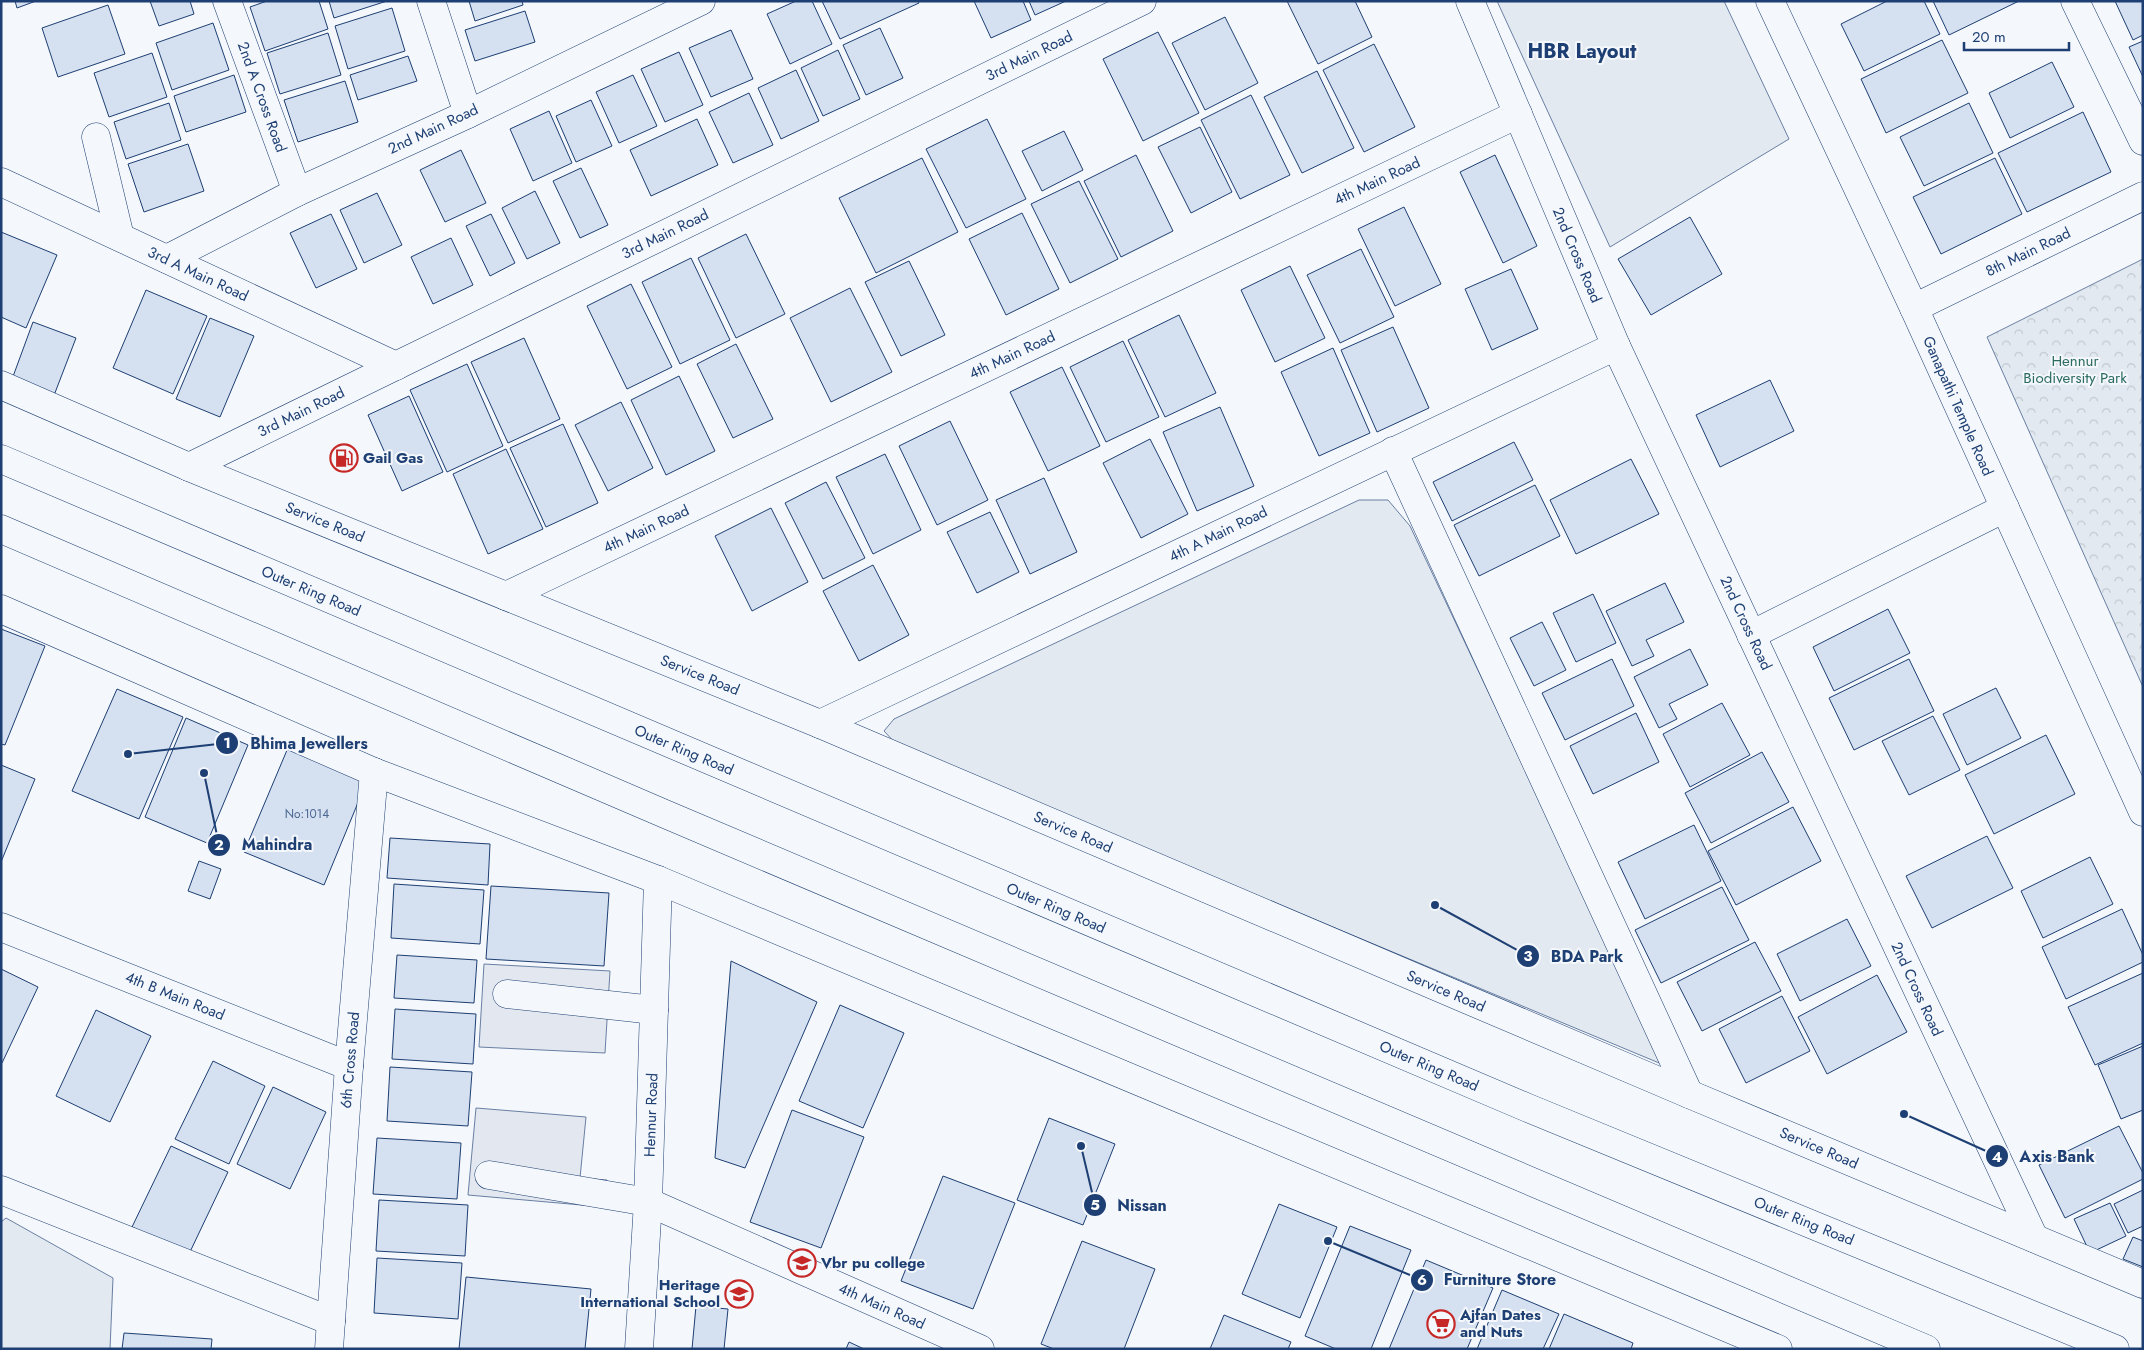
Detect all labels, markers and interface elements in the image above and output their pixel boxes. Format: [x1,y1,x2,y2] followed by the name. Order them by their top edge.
[1964,20,2069,52] scale bar
[982,25,1076,87] street label: 3rd Main Road
[1972,26,2006,48] text: 20 m
[1528,37,1637,66] district label: HBR Layout
[232,39,292,155] street label: 2nd A Cross Road
[384,98,482,160] street label: 2nd Main Road
[1330,151,1424,211] street label: 4th Main Road
[618,203,712,265] street label: 3rd Main Road
[1547,204,1607,306] street label: 2nd Cross Road
[1982,222,2074,282] street label: 8th Main Road
[144,241,252,307] street label: 3rd A Main Road
[965,325,1059,385] street label: 4th Main Road
[1917,333,1999,479] street label: Ganapathi Temple Road
[2023,350,2127,389] park label: Hennur Biodiversity Park
[254,381,348,443] street label: 3rd Main Road
[329,443,359,473] fuel station icon: Gail Gas
[363,447,423,469] place label: Gail Gas
[282,496,368,548] street label: Service Road
[599,499,693,559] street label: 4th Main Road
[1165,501,1271,567] street label: 4th A Main Road
[258,560,364,622] street label: Outer Ring Road
[1715,572,1777,674] street label: 2nd Cross Road
[657,649,743,701] street label: Service Road
[631,719,737,781] street label: Outer Ring Road
[215,728,377,759] callout: Bhima Jewellers
[223,732,231,754] text: 1
[250,732,368,755] text: Bhima Jewellers
[285,805,329,823] house number: No:1014
[1030,806,1116,858] street label: Service Road
[207,829,323,860] callout: Mahindra
[242,833,312,856] text: Mahindra
[214,834,224,856] text: 2
[1003,877,1109,939] street label: Outer Ring Road
[1886,938,1948,1040] street label: 2nd Cross Road
[1515,940,1633,971] callout: BDA Park
[1523,945,1533,967] text: 3
[1551,945,1624,968] text: BDA Park
[1403,965,1489,1017] street label: Service Road
[122,966,228,1026] street label: 4th B Main Road
[335,1011,365,1109] street label: 6th Cross Road
[1376,1035,1482,1097] street label: Outer Ring Road
[639,1073,663,1157] street label: Hennur Road
[1776,1122,1862,1174] street label: Service Road
[1984,1141,2104,1172] callout: Axis Bank
[2018,1145,2095,1168] text: Axis Bank
[1992,1146,2002,1168] text: 4
[1082,1190,1177,1221] callout: Nissan
[1751,1191,1857,1251] street label: Outer Ring Road
[1090,1194,1100,1216] text: 5
[1117,1194,1167,1217] text: Nissan
[787,1248,817,1278] school or university icon: Vbr pu college
[820,1252,925,1274] place label: Vbr pu college
[1409,1264,1567,1295] callout: Furniture Store
[1444,1268,1556,1291] text: Furniture Store
[1417,1269,1427,1291] text: 6
[580,1274,720,1313] place label: Heritage International School
[835,1277,929,1335] street label: 4th Main Road
[724,1279,754,1309] school or university icon: Heritage International School
[1459,1304,1541,1343] place label: Ajfan Dates and Nuts
[1426,1309,1456,1339] supermarket icon: Ajfan Dates and Nuts

